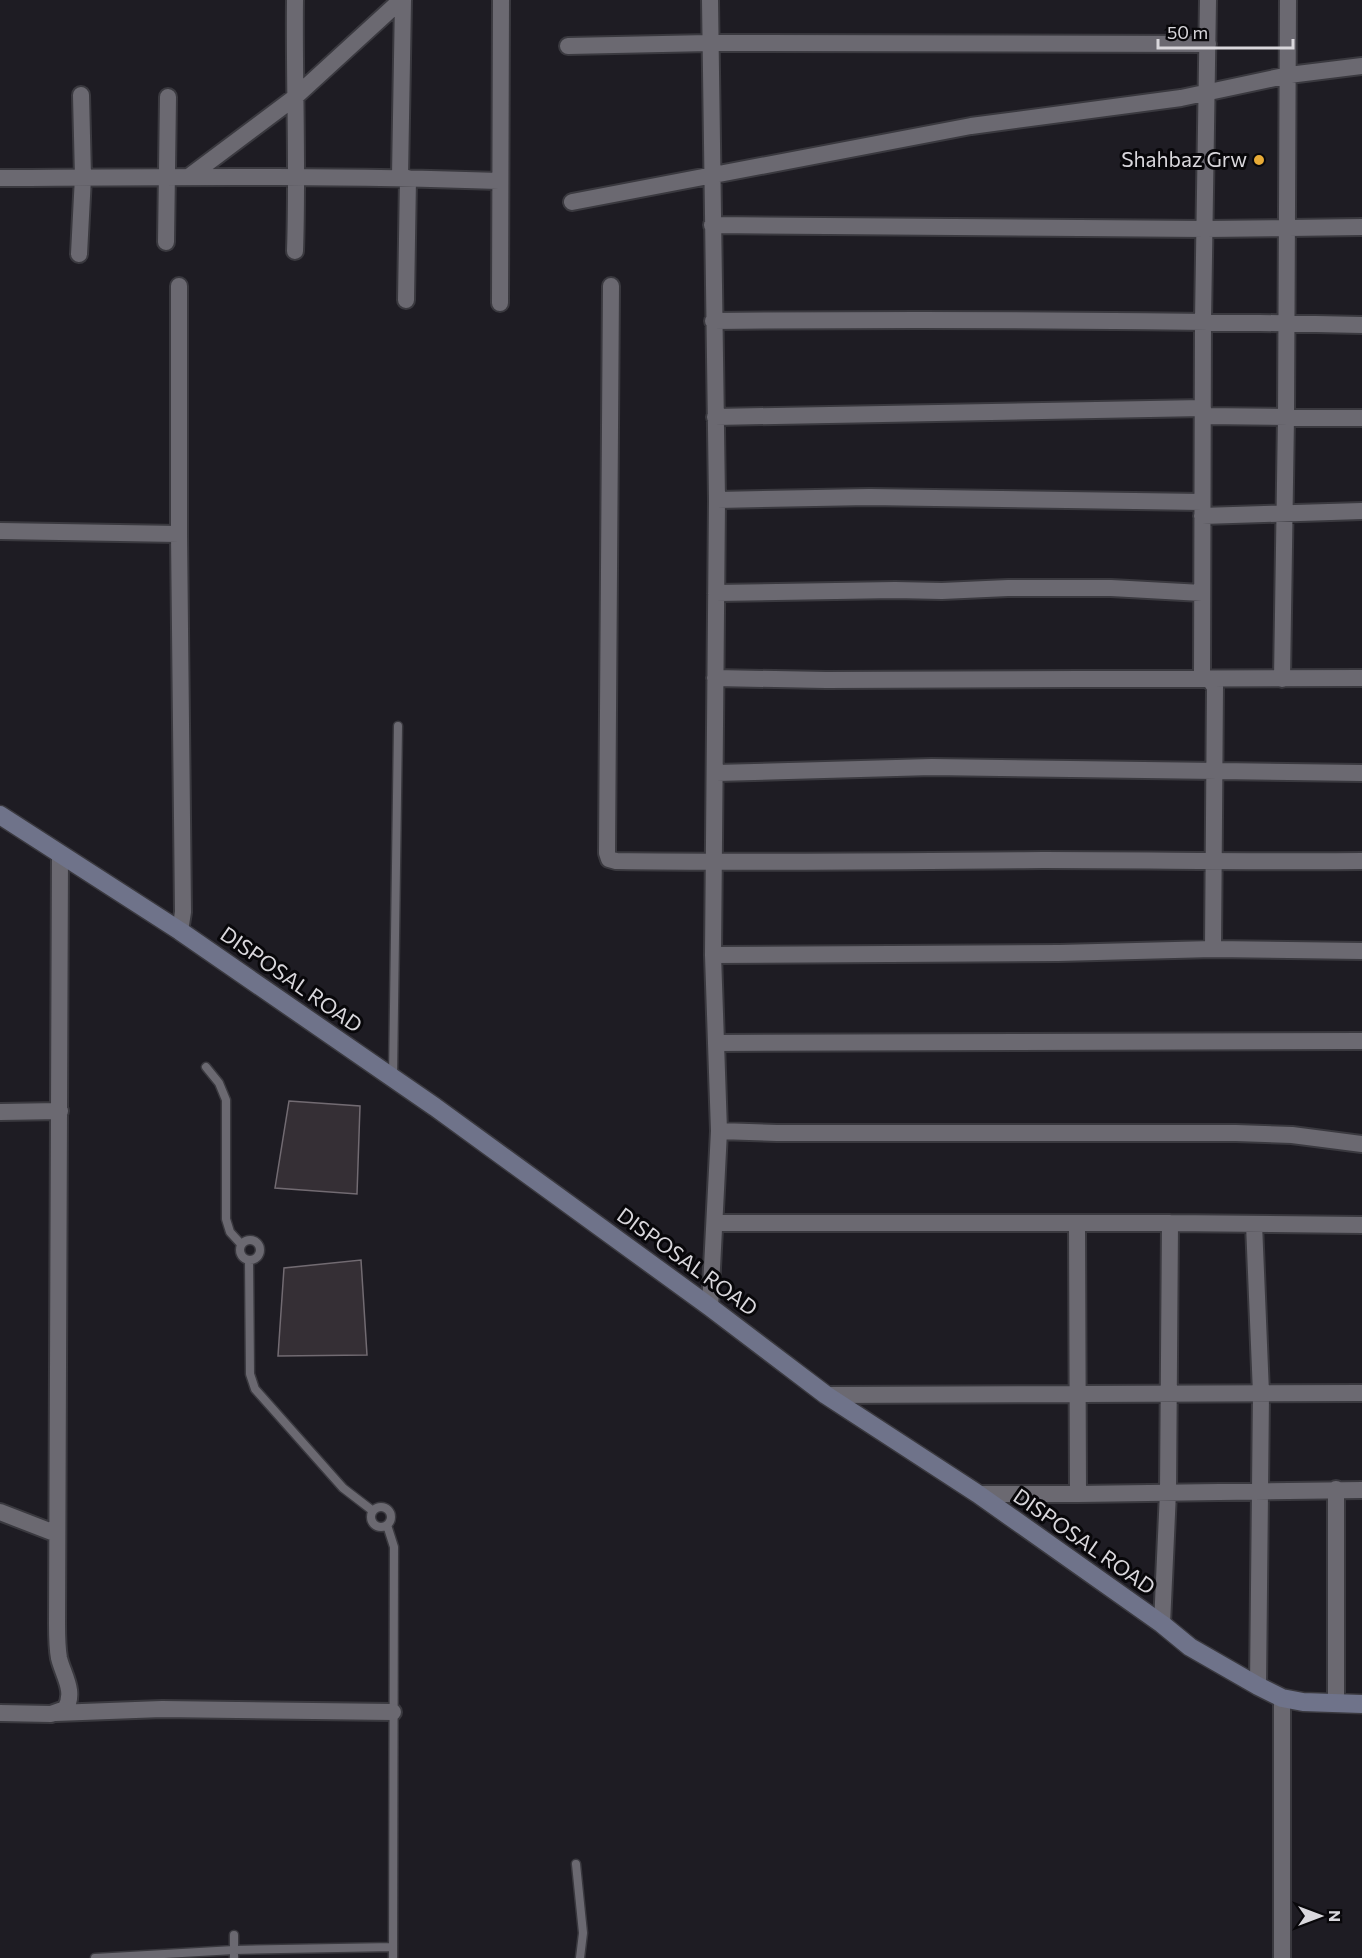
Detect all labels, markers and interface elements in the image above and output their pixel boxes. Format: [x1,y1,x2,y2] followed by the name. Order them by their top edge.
[1158,12,1293,50] scale bar
[1167,21,1208,43] text: 50 m
[1121,146,1247,171] place label: Shahbaz Grw
[1252,153,1266,167] marker: Shahbaz Grw
[216,921,367,1037] street label: DISPOSAL ROAD
[613,1202,763,1320] street label: DISPOSAL ROAD
[1009,1483,1160,1599] street label: DISPOSAL ROAD
[1290,1886,1350,1946] north arrow
[1326,1910,1345,1922] text: N

